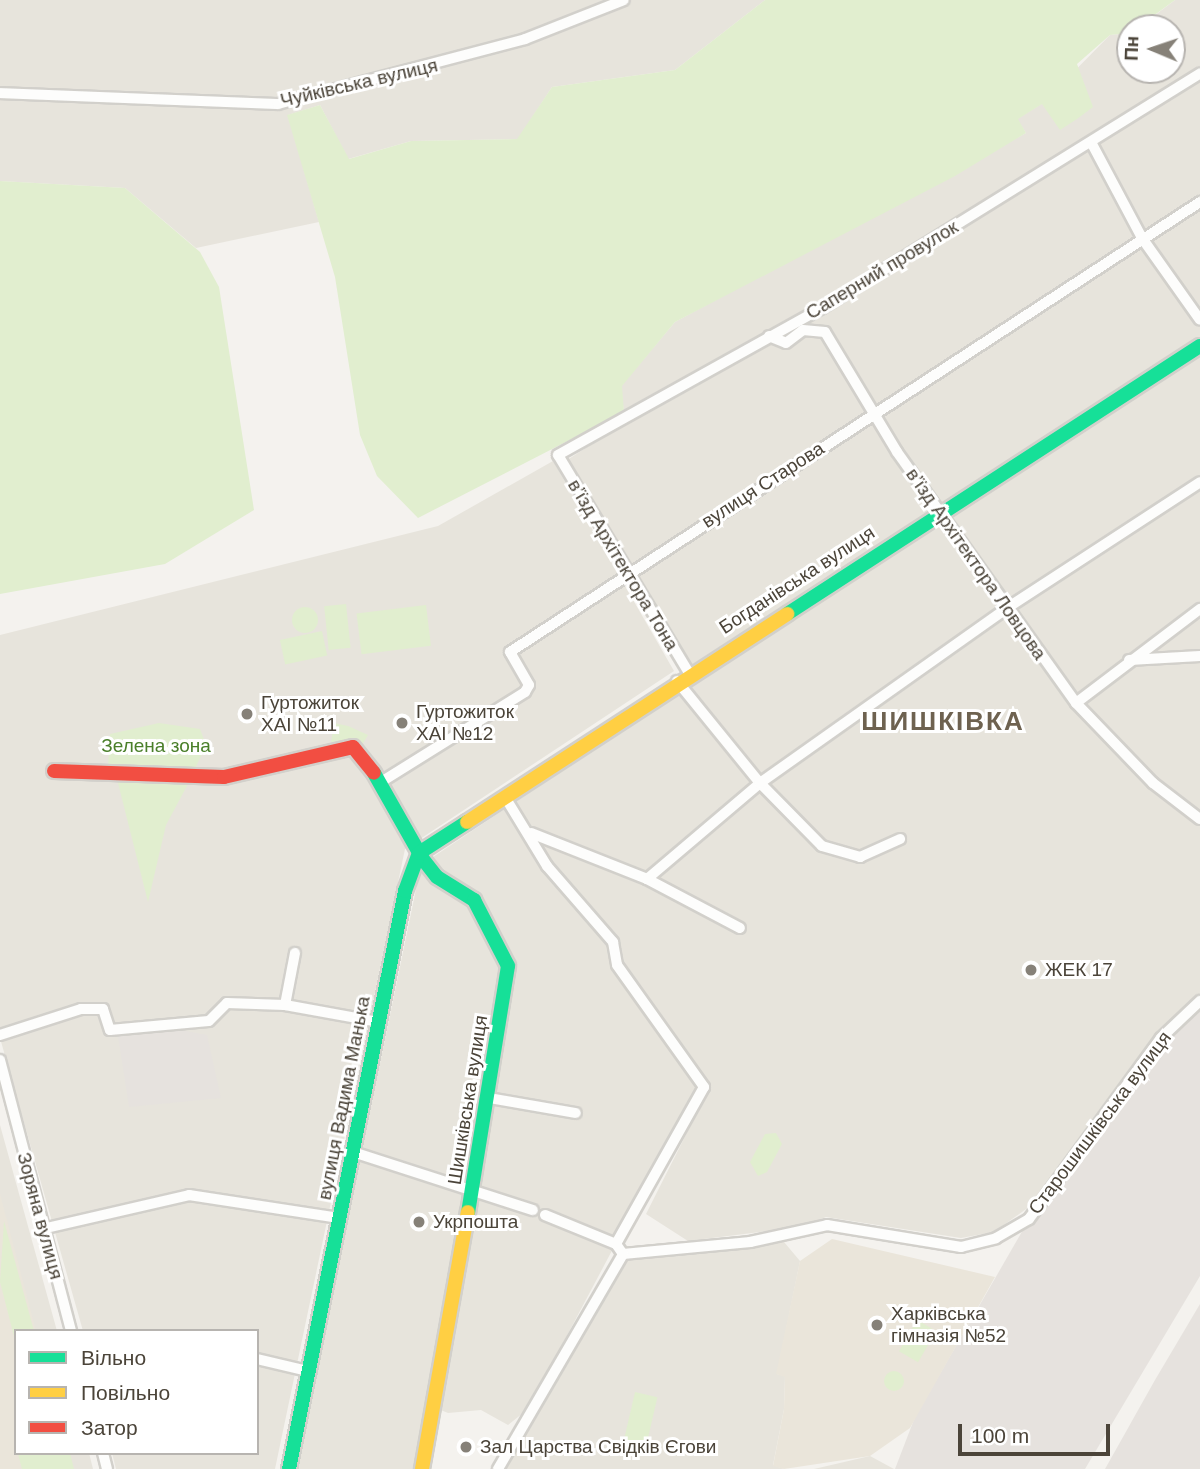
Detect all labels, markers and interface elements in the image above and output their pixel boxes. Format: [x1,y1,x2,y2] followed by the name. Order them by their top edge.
[1116,14,1186,84] north arrow
[1121,35,1142,61] text: Пн
[278,54,440,112] street label: Чуйківська вулиця
[802,216,962,324] street label: Саперний провулок
[698,437,828,533] street label: вулиця Старова
[901,464,1051,664] street label: в’їзд Архітектора Ловцова
[563,475,683,655] street label: в’їзд Архітектора Тона
[715,521,879,639] street label: Богданівська вулиця
[261,692,359,736] place label: Гуртожиток ХАІ №11
[416,701,514,745] place label: Гуртожиток ХАІ №12
[239,706,255,722] marker: Гуртожиток ХАІ №11
[862,706,1024,738] district label: ШИШКІВКА
[394,715,410,731] marker: Гуртожиток ХАІ №12
[101,735,211,757] park label: Зелена зона
[1045,959,1113,981] place label: ЖЕК 17
[1023,962,1039,978] marker: ЖЕК 17
[313,994,375,1202] street label: вулиця Вадима Манька
[443,1014,493,1186] street label: Шишківська вулиця
[1024,1027,1176,1219] street label: Старошишківська вулиця
[12,1150,68,1282] street label: Зоряна вулиця
[433,1211,518,1233] place label: Укрпошта
[411,1214,427,1230] marker: Укрпошта
[891,1303,1006,1347] place label: Харківська гімназія №52
[869,1317,885,1333] marker: Харківська гімназія №52
[14,1329,259,1455] legend
[81,1346,146,1369] text: Вільно
[81,1381,170,1404] text: Повільно
[962,1410,1114,1454] scale bar
[81,1416,138,1439] text: Затор
[971,1424,1029,1447] text: 100 m
[480,1436,716,1458] place label: Зал Царства Свідків Єгови
[458,1439,474,1455] marker: Зал Царства Свідків Єгови

